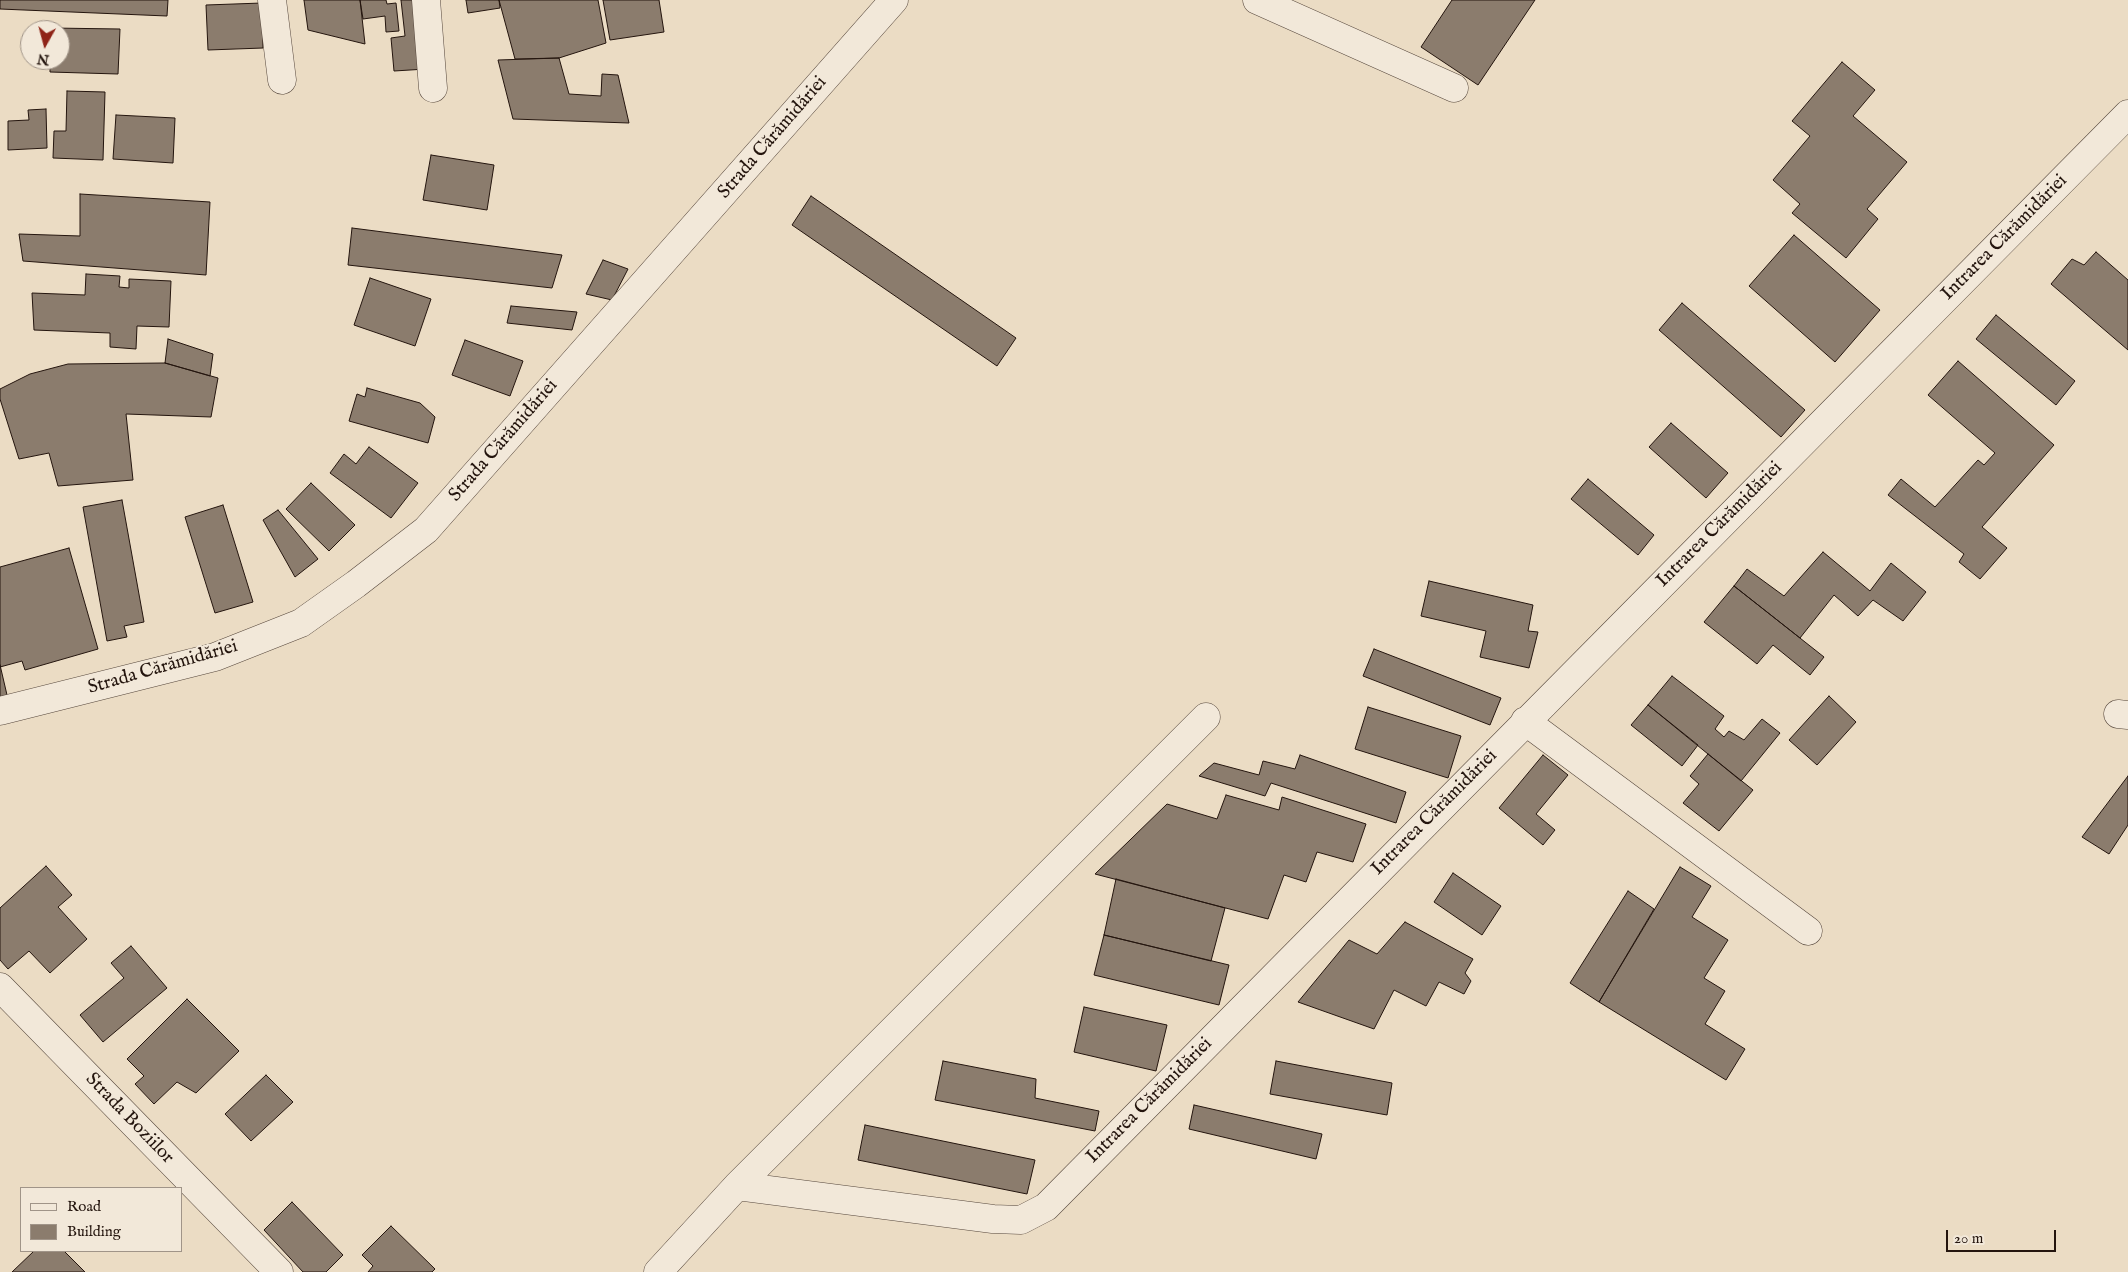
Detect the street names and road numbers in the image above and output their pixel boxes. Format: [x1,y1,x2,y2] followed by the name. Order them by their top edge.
[714,72,832,204] street label: Strada Cărămidăriei
[1937,170,2073,306] street label: Intrarea Cărămidăriei
[445,375,563,507] street label: Strada Cărămidăriei
[1652,457,1788,593] street label: Intrarea Cărămidăriei
[85,636,241,700] street label: Strada Cărămidăriei
[1367,745,1503,881] street label: Intrarea Cărămidăriei
[1082,1033,1218,1169] street label: Intrarea Cărămidăriei
[80,1069,178,1169] street label: Strada Boziilor

